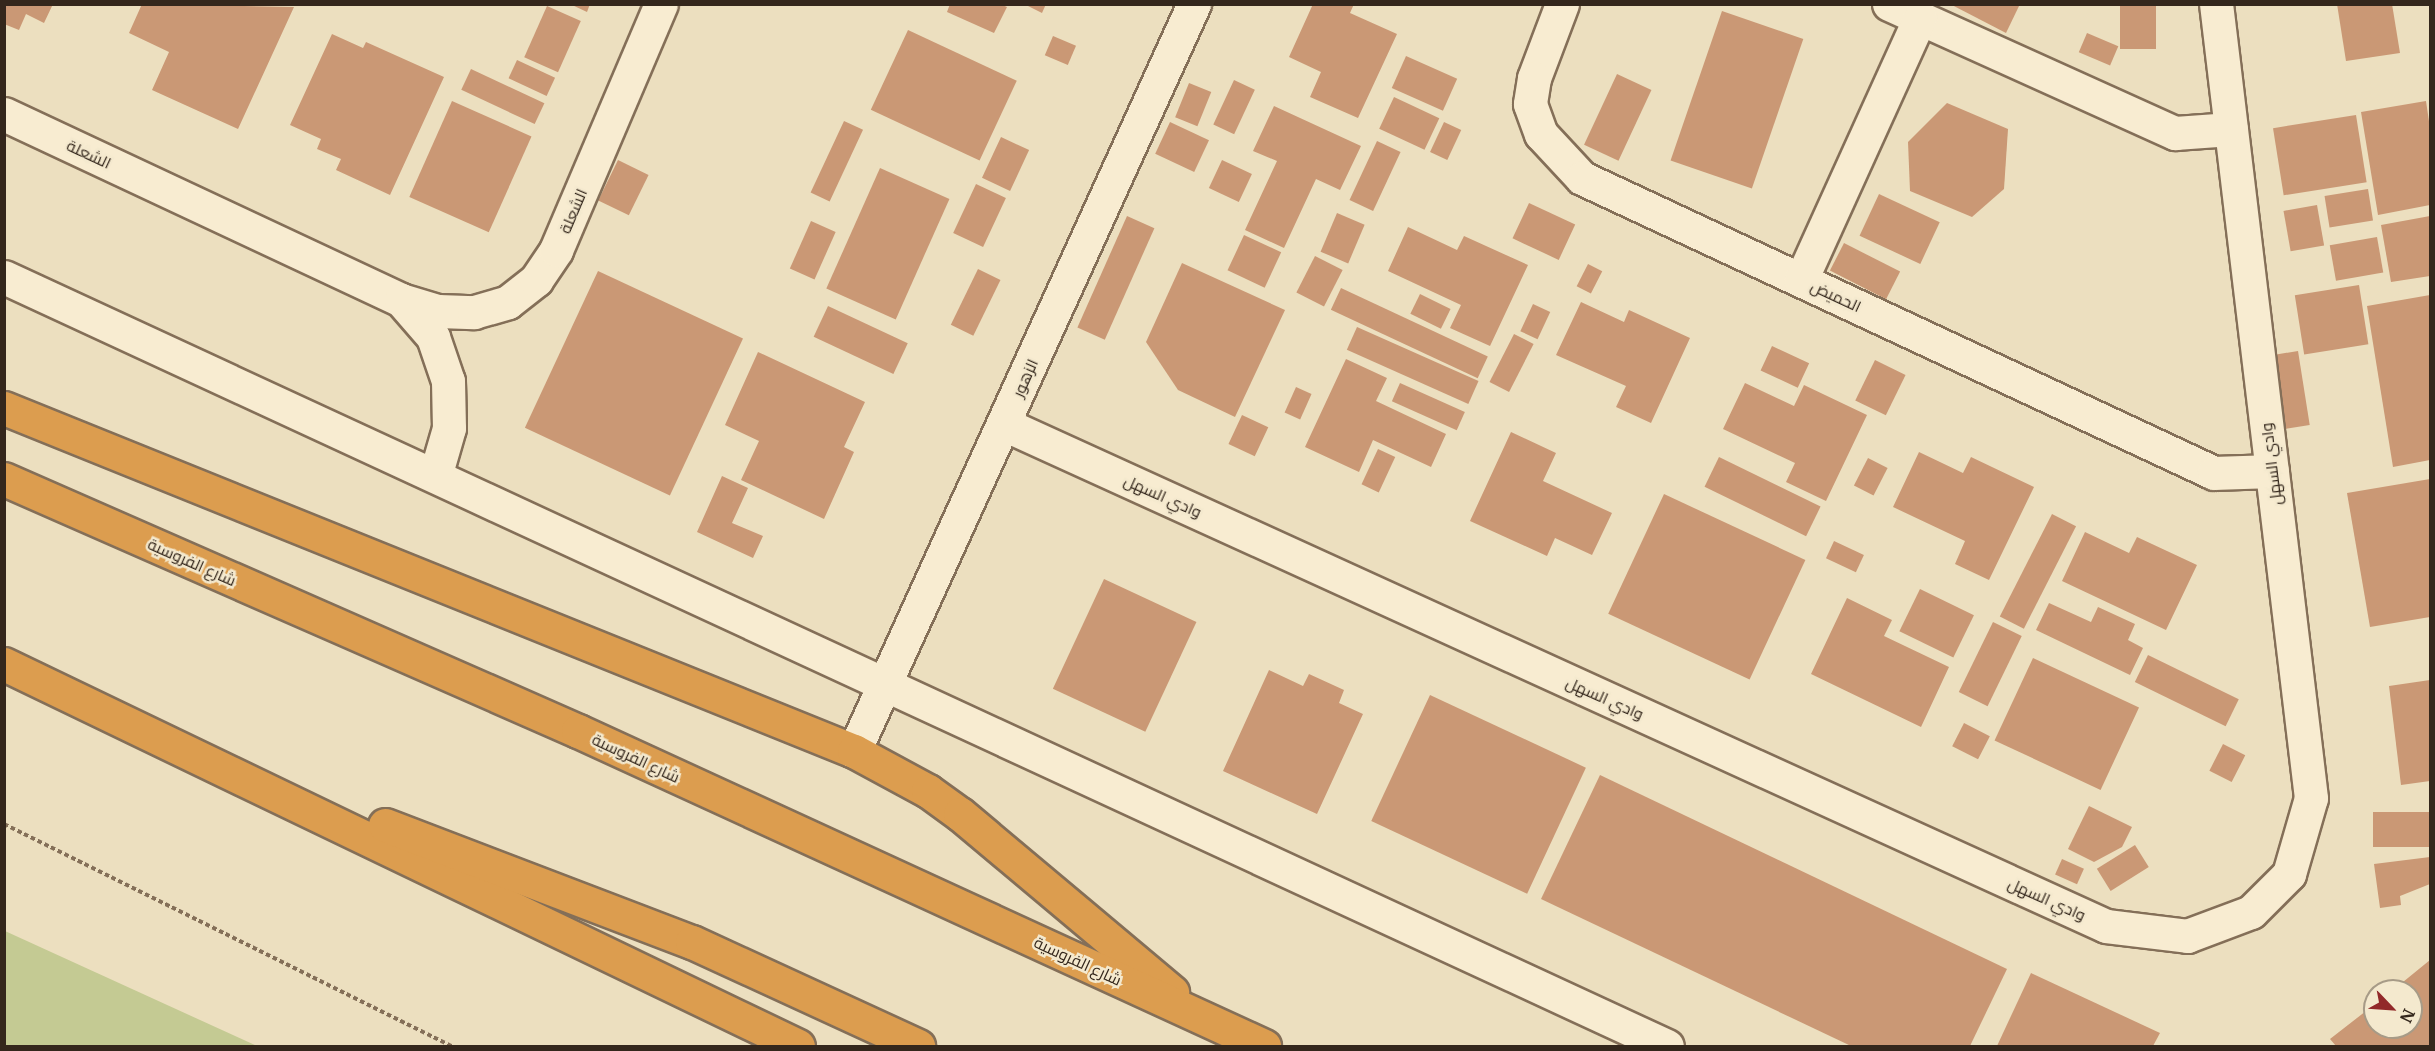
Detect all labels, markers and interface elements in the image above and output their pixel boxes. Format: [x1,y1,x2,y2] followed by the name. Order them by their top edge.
[64,135,114,173] street label: الشعلة
[555,186,591,236] street label: الشعلة
[1808,276,1864,316] street label: الحميض
[1008,356,1042,400] street label: الزهور
[2256,422,2286,506] street label: وادي السهل
[1121,470,1205,522] street label: وادي السهل
[145,534,239,590] street label: شارع الفروسية
[1563,672,1647,724] street label: وادي السهل
[589,729,683,787] street label: شارع الفروسية
[2005,873,2089,925] street label: وادي السهل
[1031,932,1125,990] street label: شارع الفروسية
[2363,979,2423,1039] north arrow
[2396,1006,2419,1026] text: N

